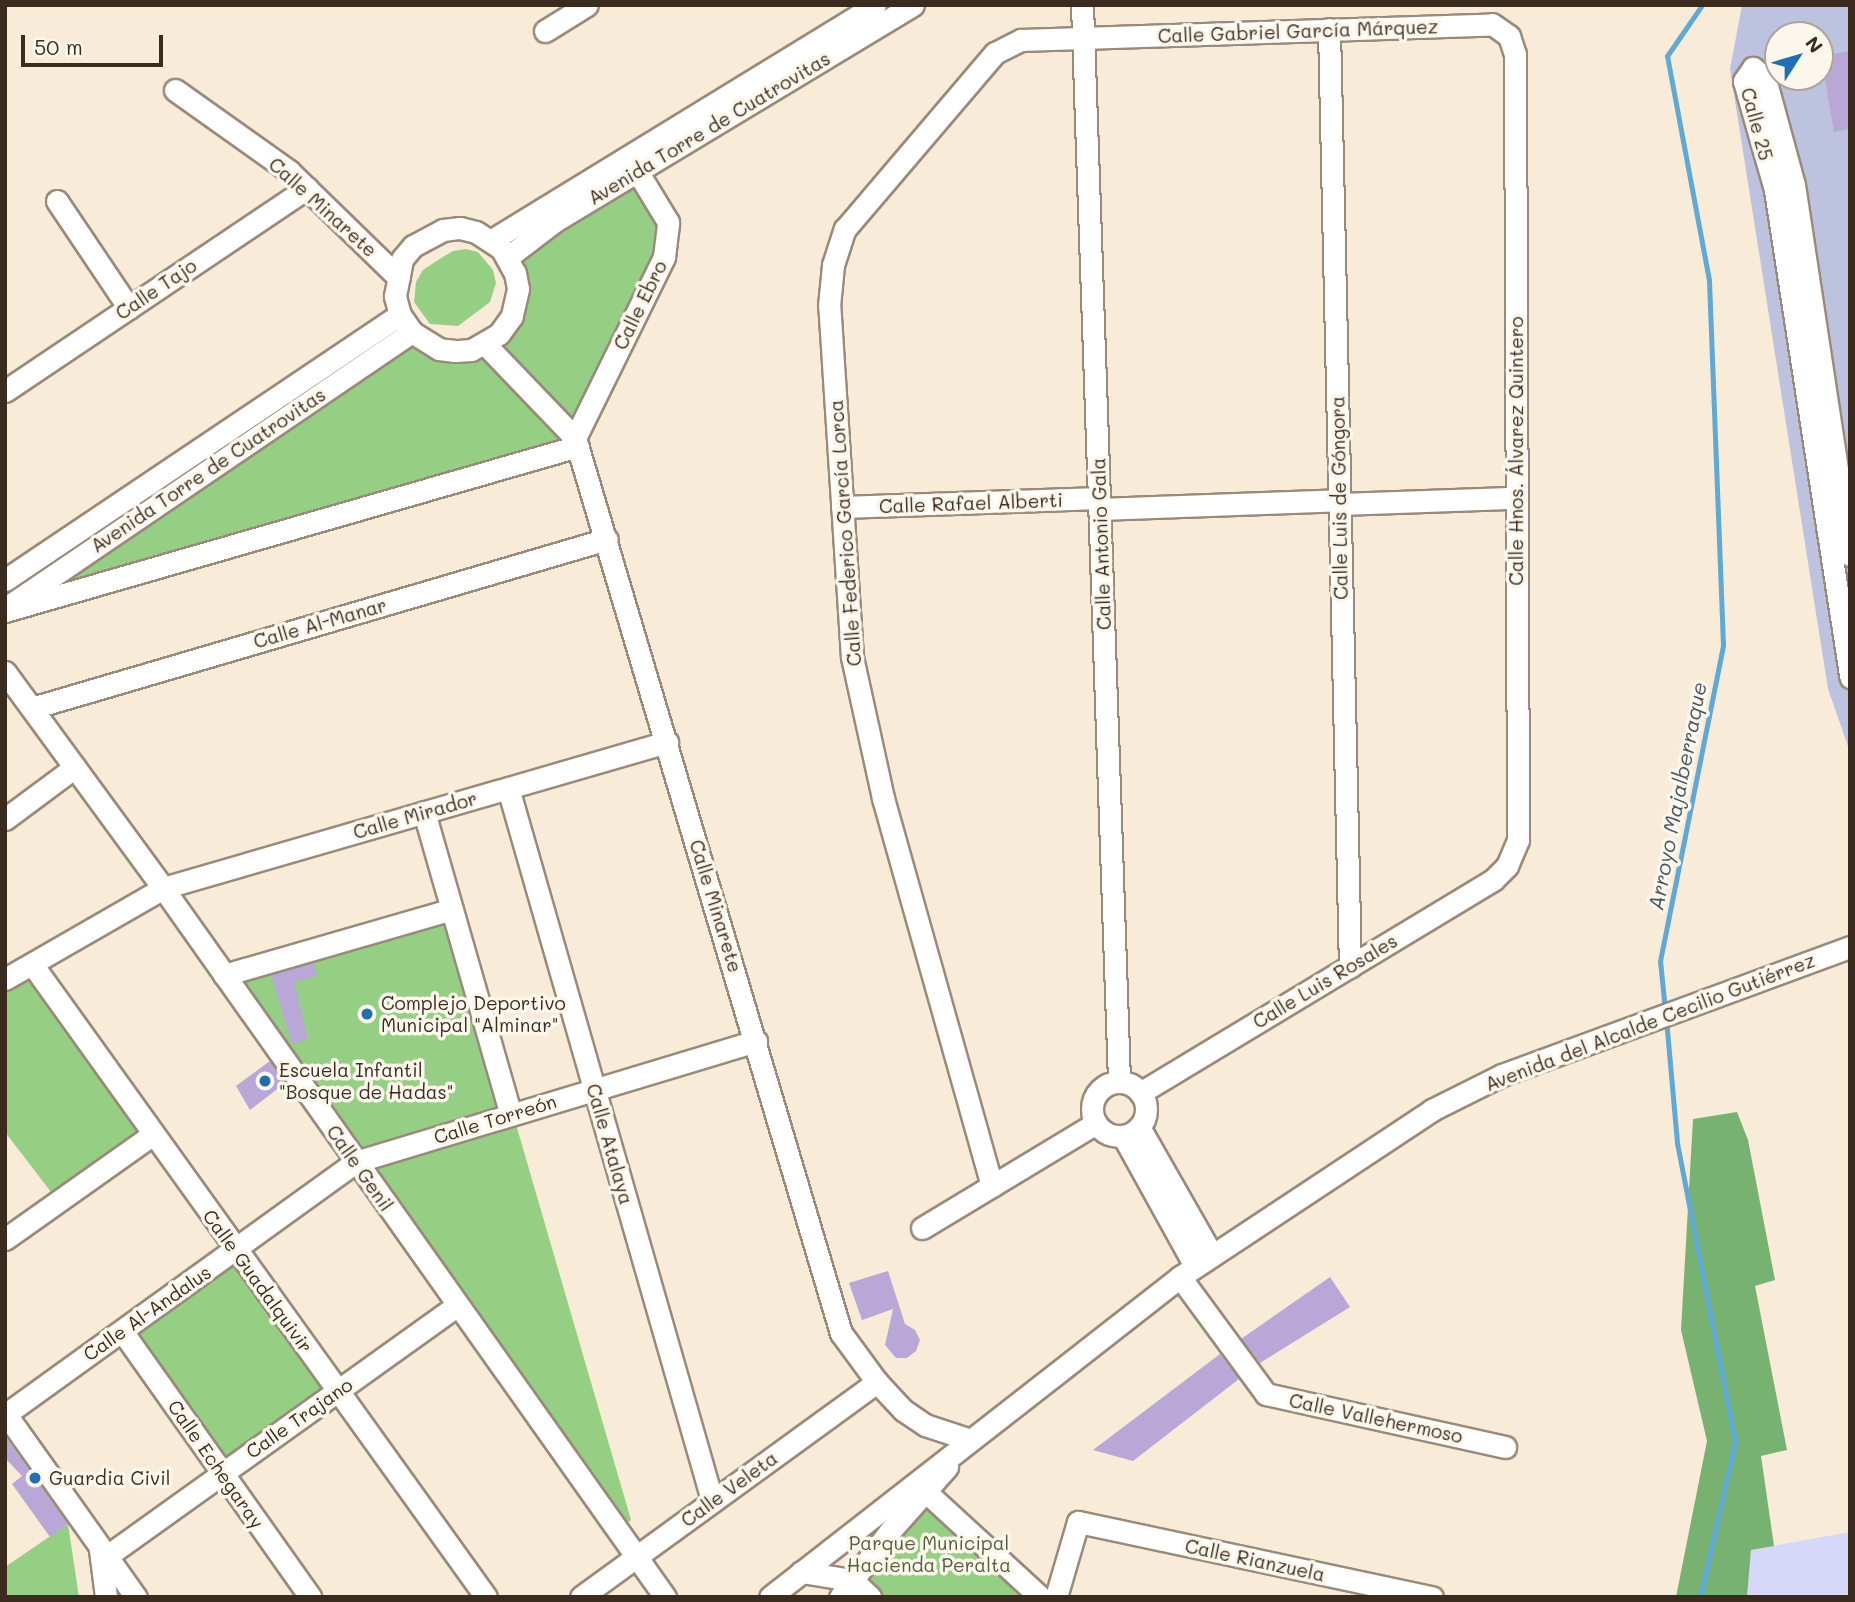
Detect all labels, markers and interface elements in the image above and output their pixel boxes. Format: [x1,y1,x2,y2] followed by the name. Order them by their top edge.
[1157,15,1439,47] street label: Calle Gabriel García Márquez
[24,21,166,65] scale bar
[1764,21,1834,91] north arrow
[1800,31,1829,58] text: N
[34,33,83,60] text: 50 m
[584,47,834,209] street label: Avenida Torre de Cuatrovitas
[1736,85,1778,163] street label: Calle 25
[264,153,382,261] street label: Calle Minarete
[111,254,201,324] street label: Calle Tajo
[609,257,671,353] street label: Calle Ebro
[1505,316,1527,586] street label: Calle Hnos. Álvarez Quintero
[86,383,330,557] street label: Avenida Torre de Cuatrovitas
[1326,396,1352,600] street label: Calle Luis de Góngora
[824,399,866,667] street label: Calle Federico García Lorca
[1087,458,1115,630] street label: Calle Antonio Gala
[879,488,1063,518] street label: Calle Rafael Alberti
[251,593,389,653] street label: Calle Al-Manar
[1643,680,1711,912] water label: Arroyo Majalberraque
[350,786,480,844] street label: Calle Mirador
[685,837,747,975] street label: Calle Minarete
[1249,929,1401,1033] street label: Calle Luis Rosales
[1482,948,1818,1096] street label: Avenida del Alcalde Cecilio Gutiérrez
[381,992,566,1036] place label: Complejo Deportivo Municipal "Alminar"
[359,1006,375,1022] marker: Complejo Deportivo Municipal "Alminar"
[279,1059,454,1103] place label: Escuela Infantil "Bosque de Hadas"
[257,1073,273,1089] marker: Escuela Infantil "Bosque de Hadas"
[582,1081,638,1207] street label: Calle Atalaya
[431,1089,559,1149] street label: Calle Torreón
[322,1121,398,1215] street label: Calle Genil
[198,1205,318,1357] street label: Calle Guadalquivir
[79,1260,215,1366] street label: Calle Al-Andalus
[241,1373,357,1463] street label: Calle Trajano
[1287,1388,1465,1448] street label: Calle Vallehermoso
[163,1395,269,1533] street label: Calle Echegaray
[676,1446,782,1532] street label: Calle Veleta
[49,1467,171,1489] place label: Guardia Civil
[27,1470,43,1486] marker: Guardia Civil
[847,1532,1011,1576] park label: Parque Municipal Hacienda Peralta
[1183,1534,1327,1586] street label: Calle Rianzuela

